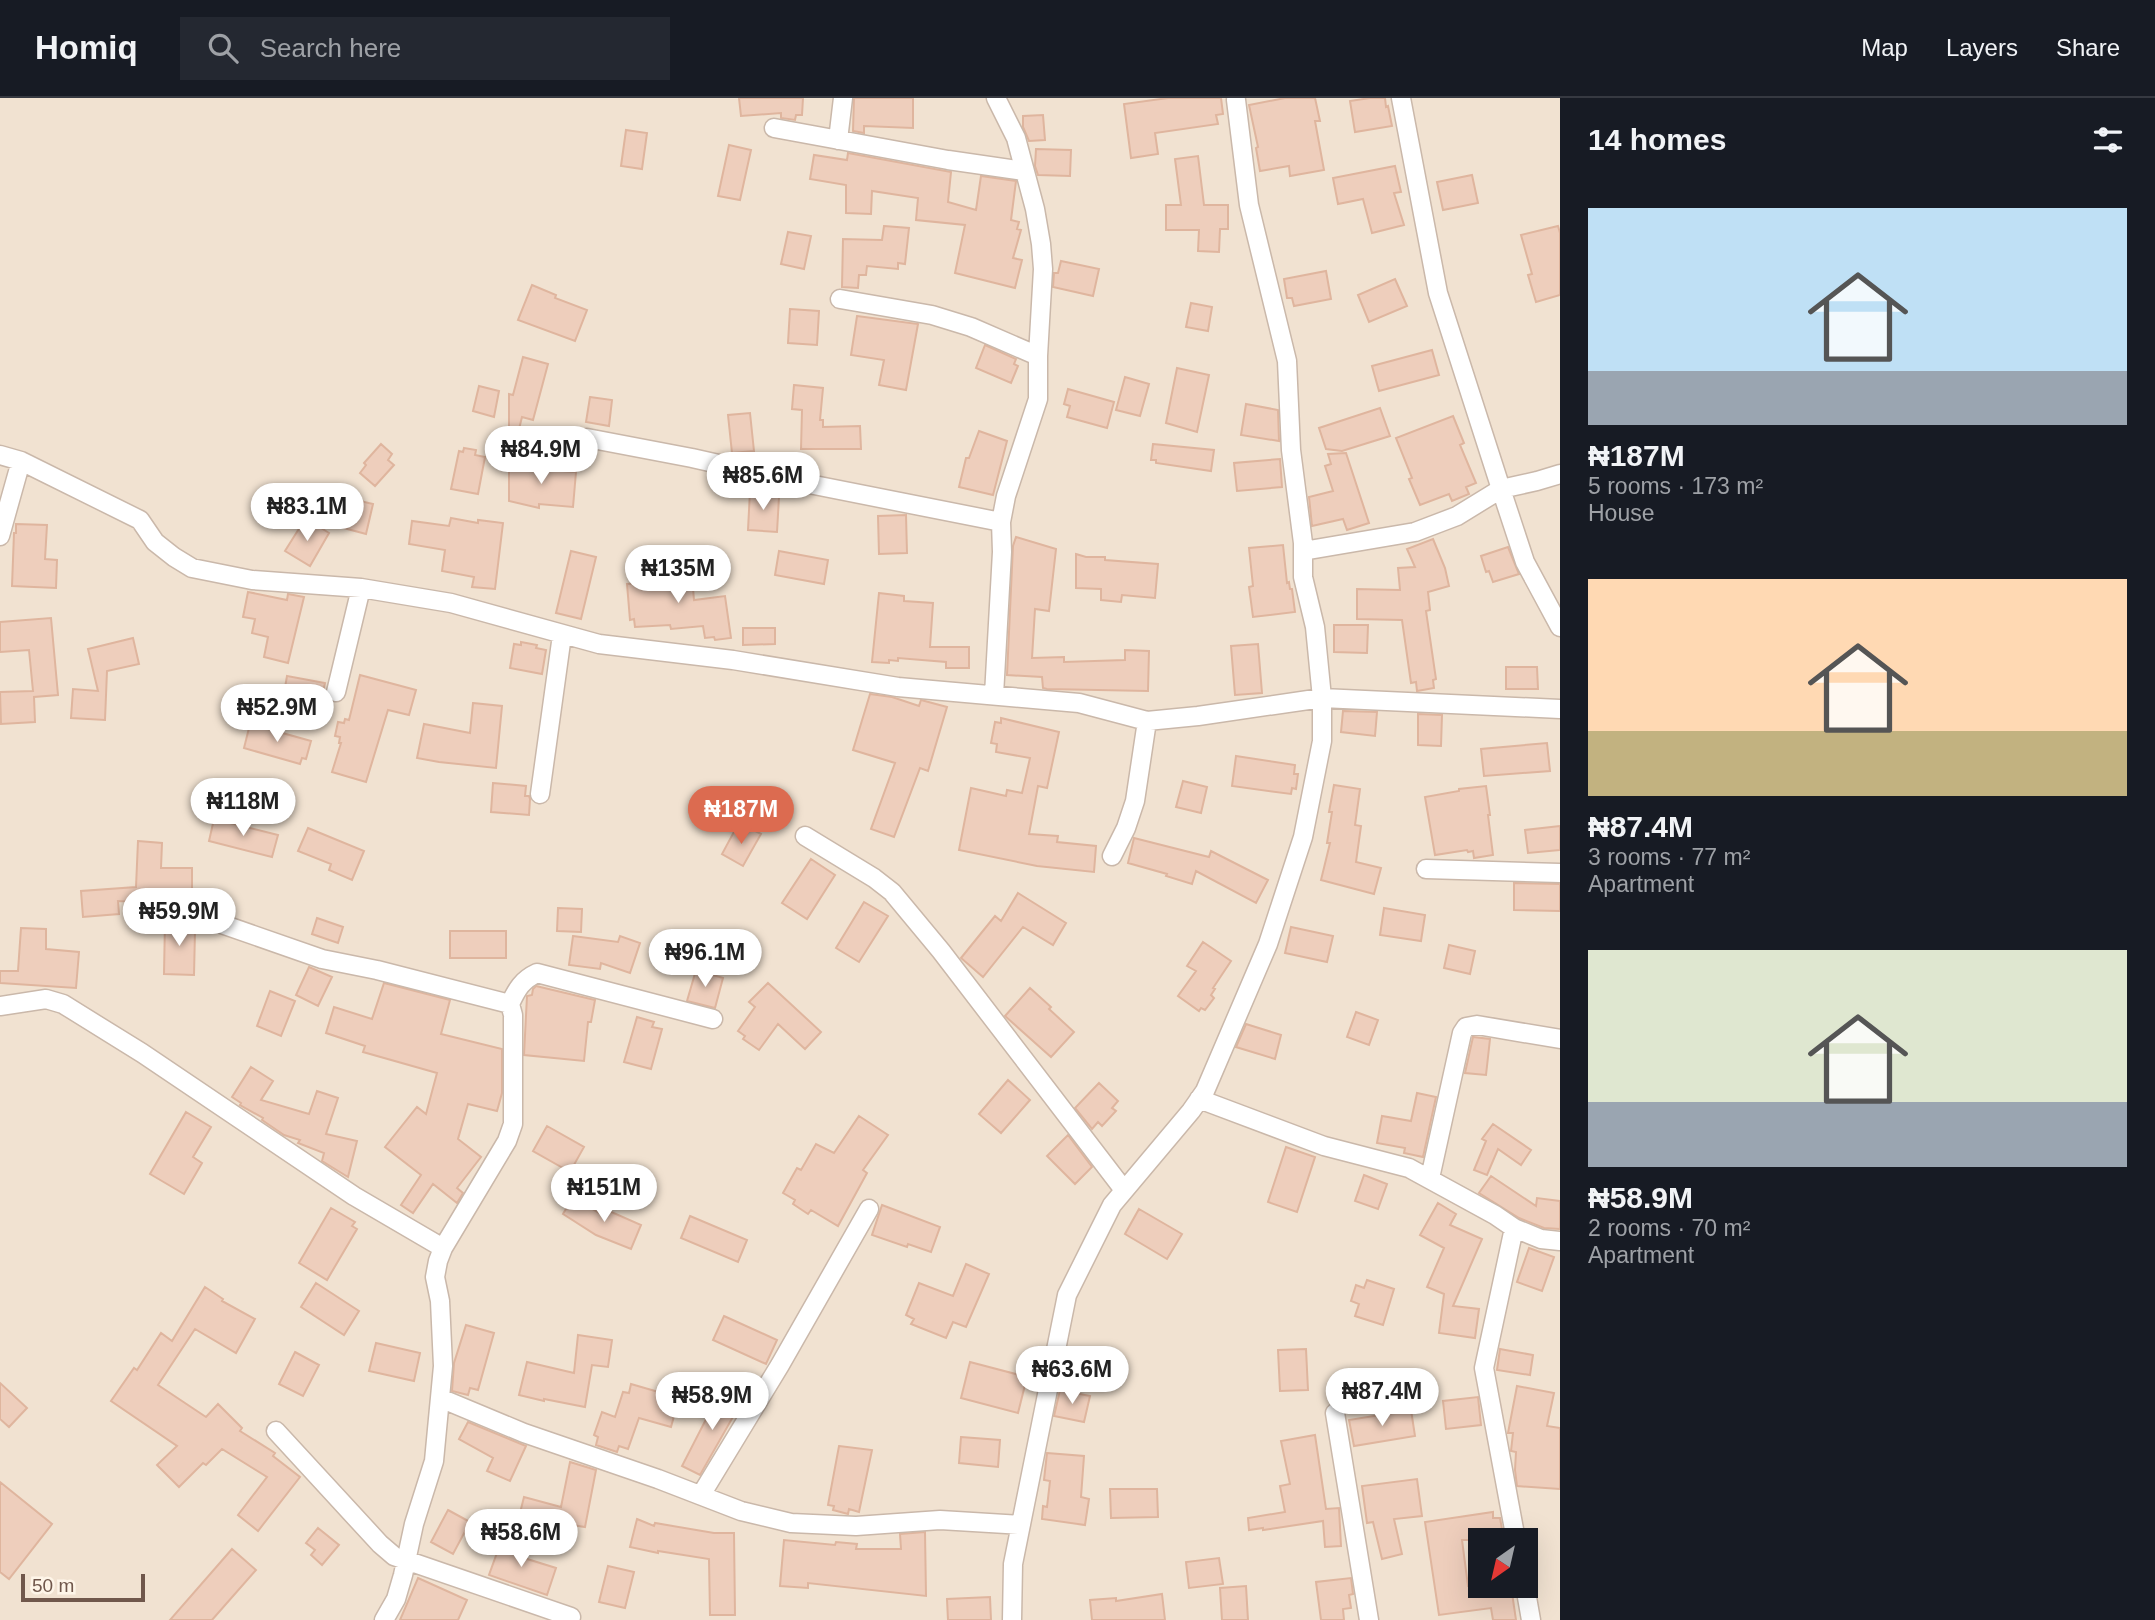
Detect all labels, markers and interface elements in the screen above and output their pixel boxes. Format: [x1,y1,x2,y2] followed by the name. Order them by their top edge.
[180,17,670,80] search box
[35,29,138,66] text: Homiq
[204,29,242,67] icon: search
[260,33,401,63] text: Search here
[1861,34,1908,61] text: Map
[1946,34,2018,61] text: Layers
[2056,34,2120,61] text: Share
[2089,121,2127,159] icon: filters
[1588,123,1726,156] text: 14 homes
[1795,254,1921,380] icon: home
[484,426,598,486] pin: ₦84.9M
[501,436,581,462] text: ₦84.9M
[1588,439,1685,472] text: ₦187M
[706,452,820,512] pin: ₦85.6M
[723,462,803,488] text: ₦85.6M
[1588,473,1763,499] text: 5 rooms · 173 m²
[250,484,364,543] pin: ₦83.1M
[267,493,347,519] text: ₦83.1M
[1588,500,1654,526] text: House
[629,546,727,605] pin: ₦135M
[641,555,715,581] text: ₦135M
[1795,625,1921,751] icon: home
[220,684,334,744] pin: ₦52.9M
[237,694,317,720] text: ₦52.9M
[194,778,292,838] pin: ₦118M
[692,786,790,846] pin: ₦187M
[207,788,279,814] text: ₦118M
[704,796,778,822] text: ₦187M
[1588,810,1693,843] text: ₦87.4M
[1588,844,1750,870] text: 3 rooms · 77 m²
[1588,871,1694,897] text: Apartment
[122,888,236,948] pin: ₦59.9M
[139,898,219,924] text: ₦59.9M
[648,930,762,989] pin: ₦96.1M
[665,939,745,965] text: ₦96.1M
[1795,996,1921,1122] icon: home
[555,1164,653,1224] pin: ₦151M
[567,1174,641,1200] text: ₦151M
[1588,1181,1693,1214] text: ₦58.9M
[1588,1215,1750,1241] text: 2 rooms · 70 m²
[1588,1242,1694,1268] text: Apartment
[1015,1346,1129,1406] pin: ₦63.6M
[1032,1356,1112,1382] text: ₦63.6M
[1325,1368,1439,1428] pin: ₦87.4M
[655,1372,769,1432] pin: ₦58.9M
[1342,1378,1422,1404] text: ₦87.4M
[672,1382,752,1408] text: ₦58.9M
[464,1510,578,1569] pin: ₦58.6M
[481,1519,561,1545] text: ₦58.6M
[1468,1528,1538,1598] north arrow
[1468,1528,1538,1598] map controls
[21,1571,145,1603] scale bar
[32,1575,74,1596] text: 50 m

